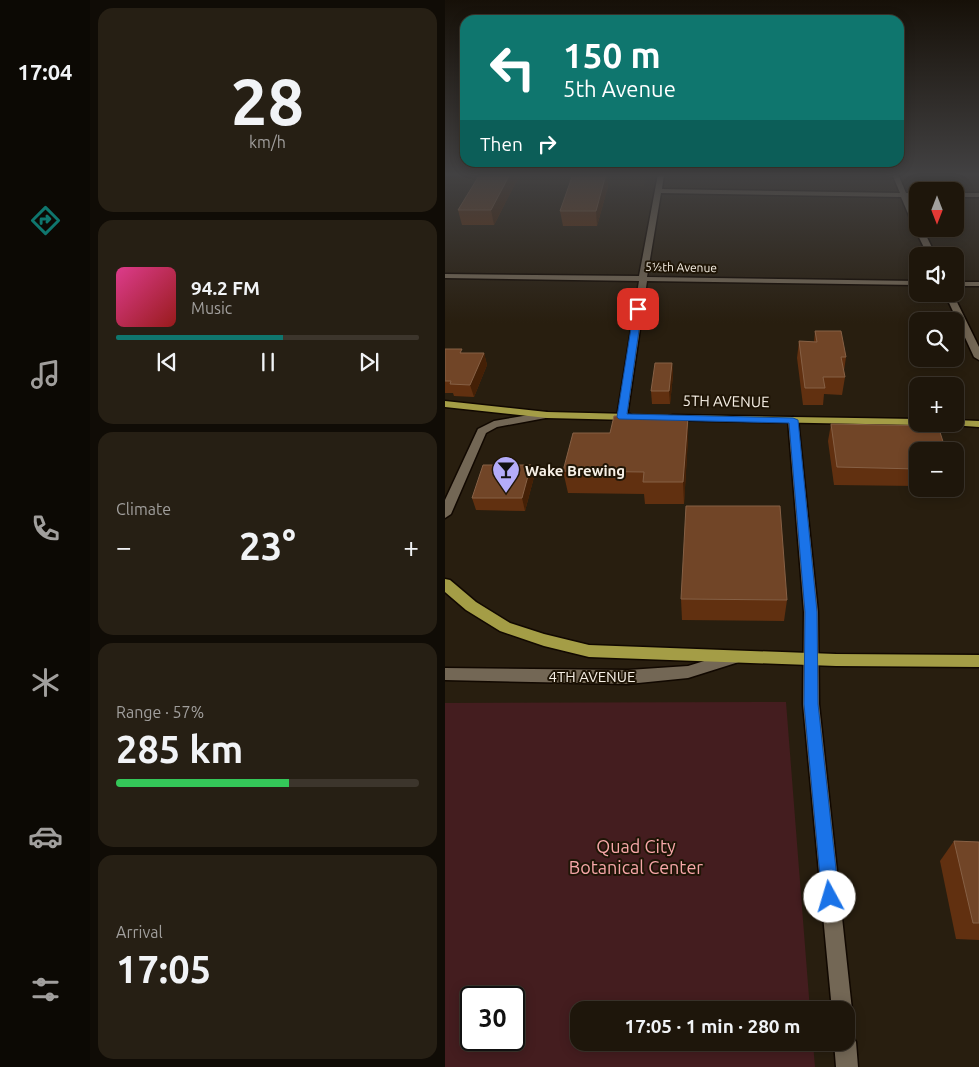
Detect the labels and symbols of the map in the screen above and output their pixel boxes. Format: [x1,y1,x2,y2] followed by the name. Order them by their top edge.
[909,182,964,238] north arrow
[645,260,717,274] street label: 5½th Avenue
[617,288,659,330] pin
[682,392,770,410] street label: 5TH AVENUE
[491,455,521,494] bar icon: Wake Brewing
[525,462,625,479] place label: Wake Brewing
[549,668,635,685] street label: 4TH AVENUE
[569,836,703,877] park label: Quad City Botanical Center
[803,870,855,922] position arrow
[460,986,525,1051] speed limit sign: 30

